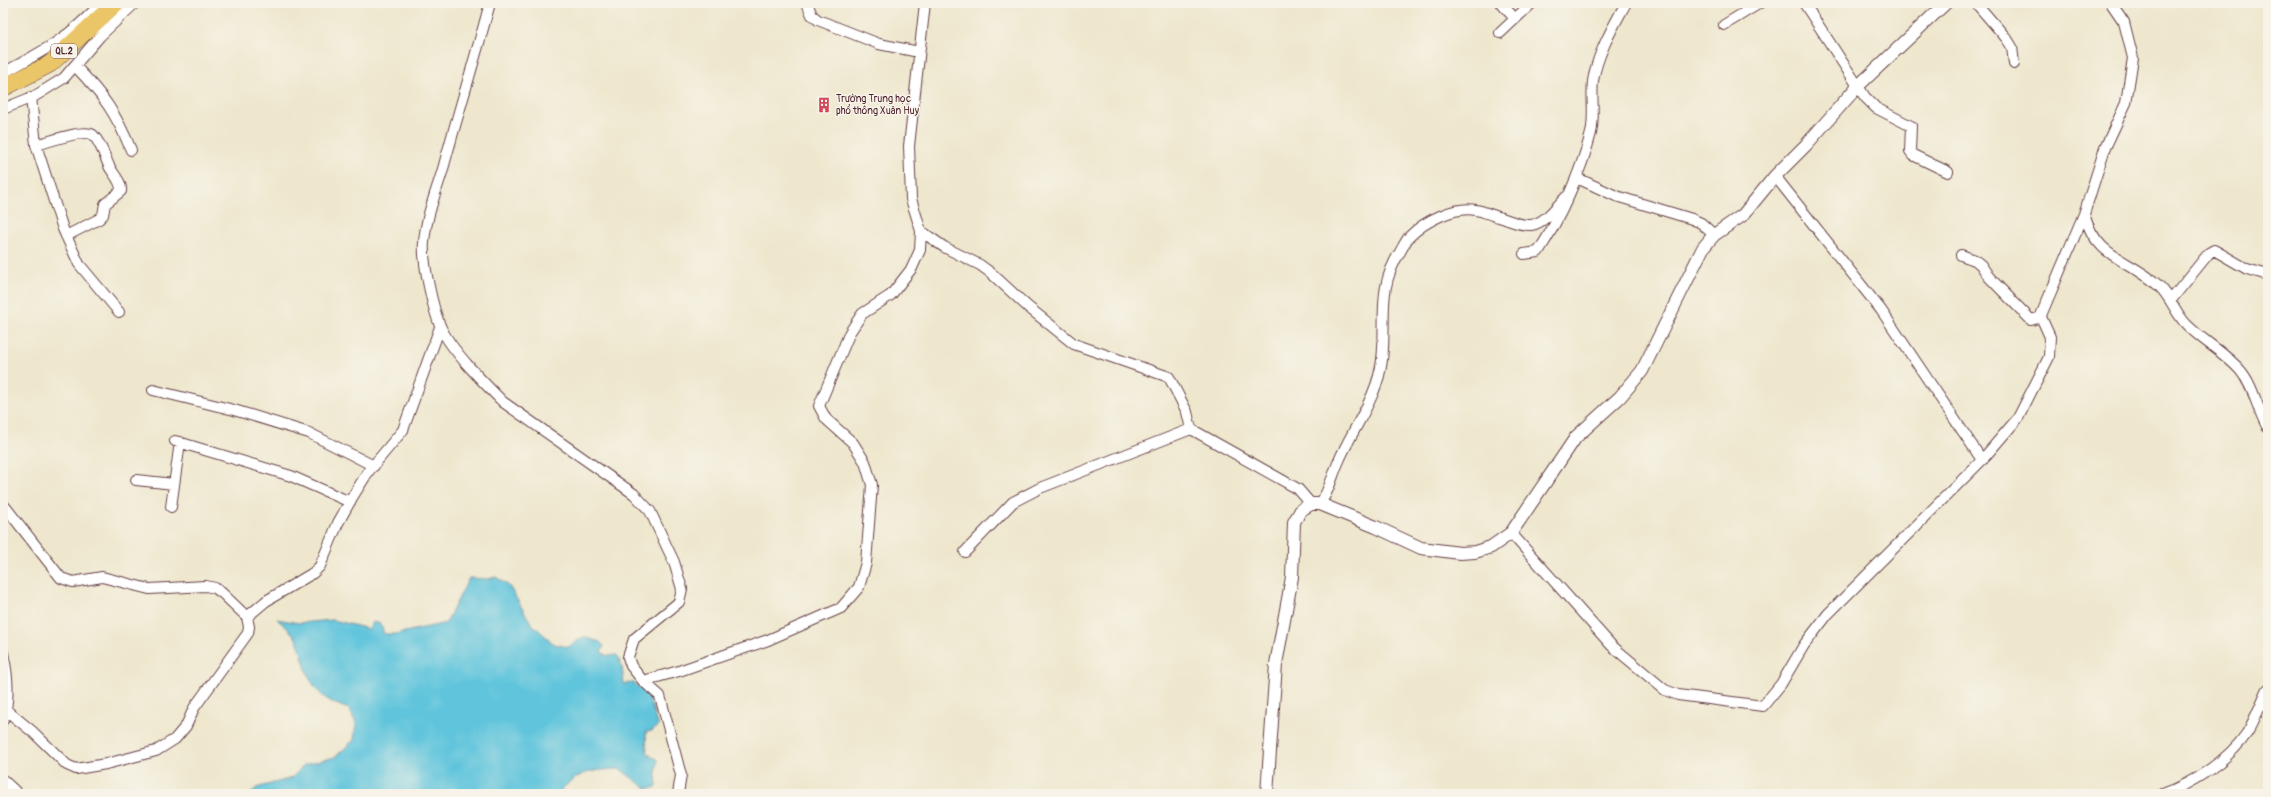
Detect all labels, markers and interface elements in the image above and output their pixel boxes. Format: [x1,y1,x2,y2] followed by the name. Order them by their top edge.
[51,44,77,58] road number: QL.2
[836,93,920,117] place label: Trường Trung học phổ thông Xuân Huy
[815,96,833,114] building icon: Trường Trung học phổ thông Xuân Huy

